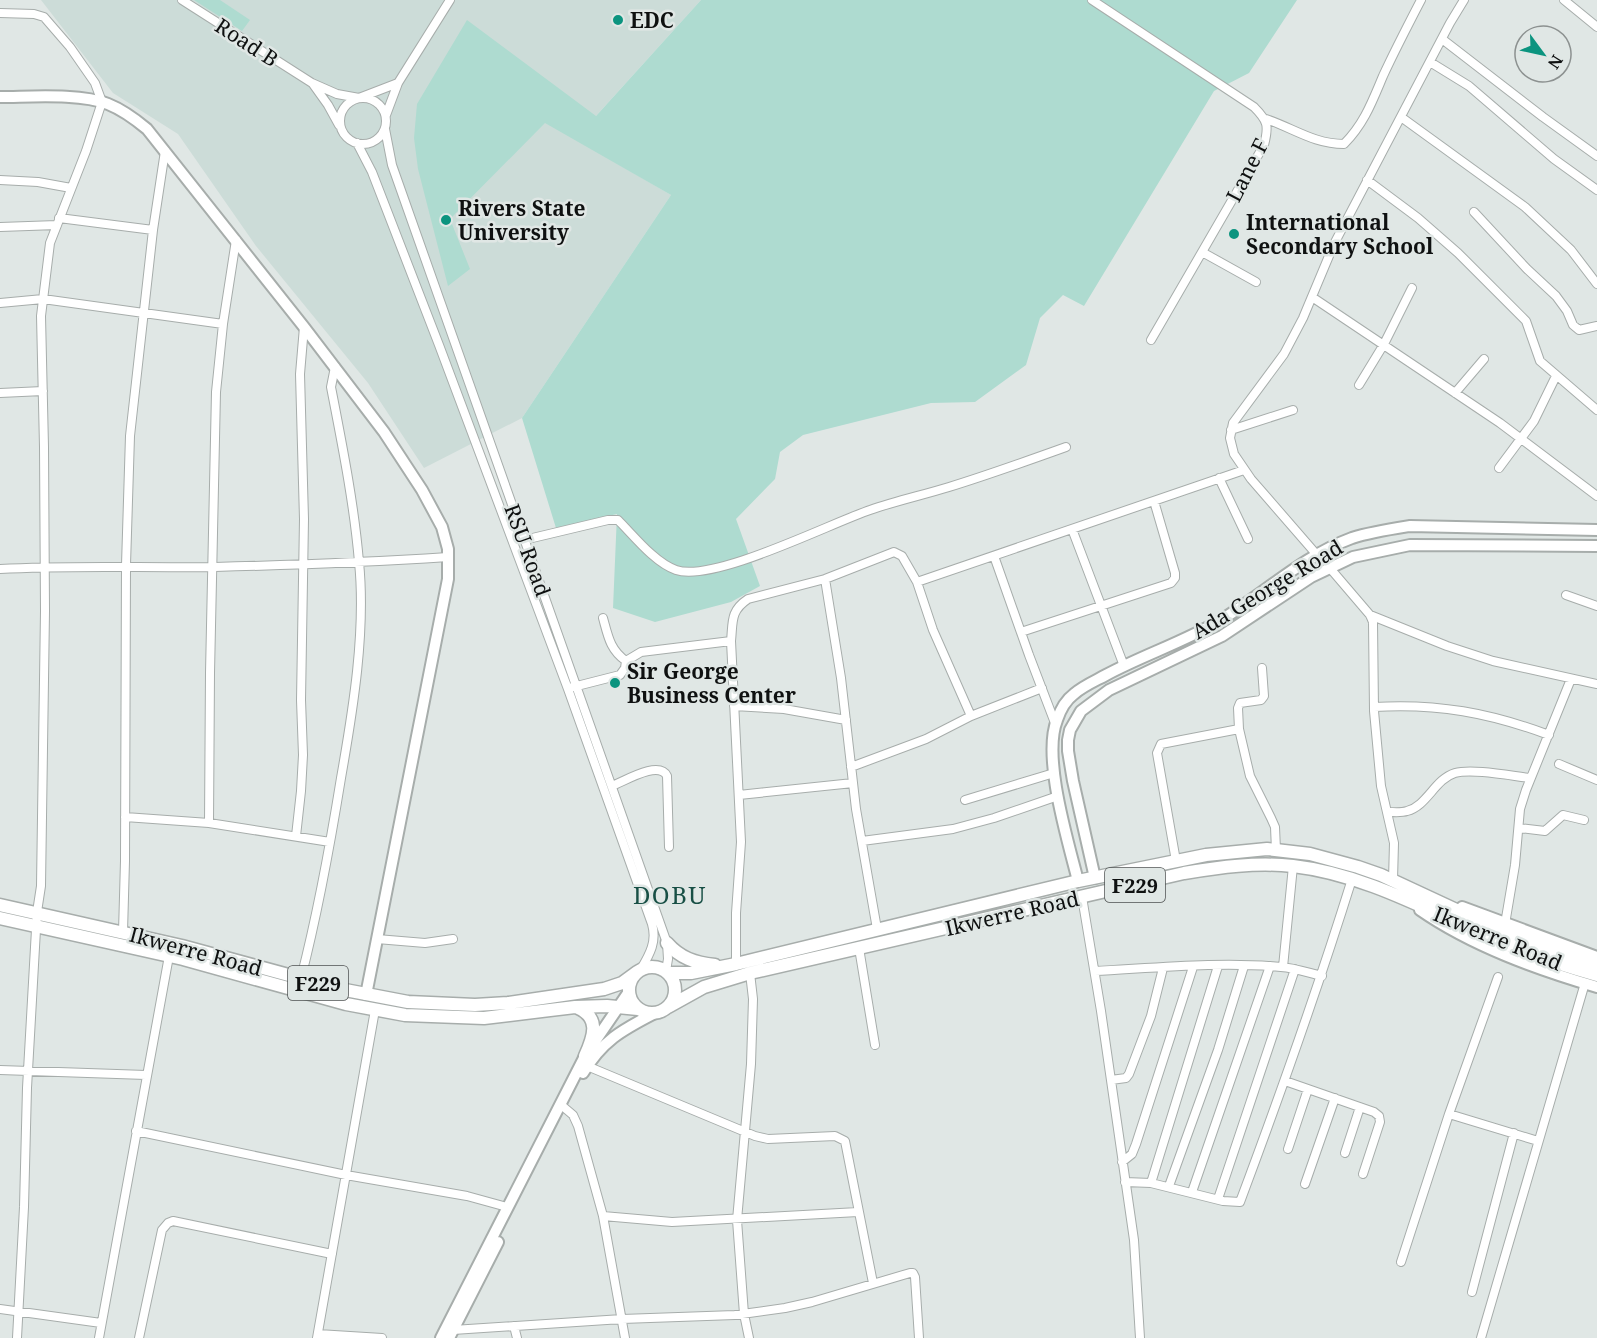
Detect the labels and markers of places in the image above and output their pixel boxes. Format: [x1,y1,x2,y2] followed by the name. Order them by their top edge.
[630,6,674,34] place label: EDC
[611,13,625,27] marker: EDC
[458,194,585,246] place label: Rivers State University
[1246,208,1434,260] place label: International Secondary School
[439,213,453,227] marker: Rivers State University
[1227,227,1241,241] marker: International Secondary School
[627,657,796,709] place label: Sir George Business Center
[608,676,622,690] marker: Sir George Business Center

